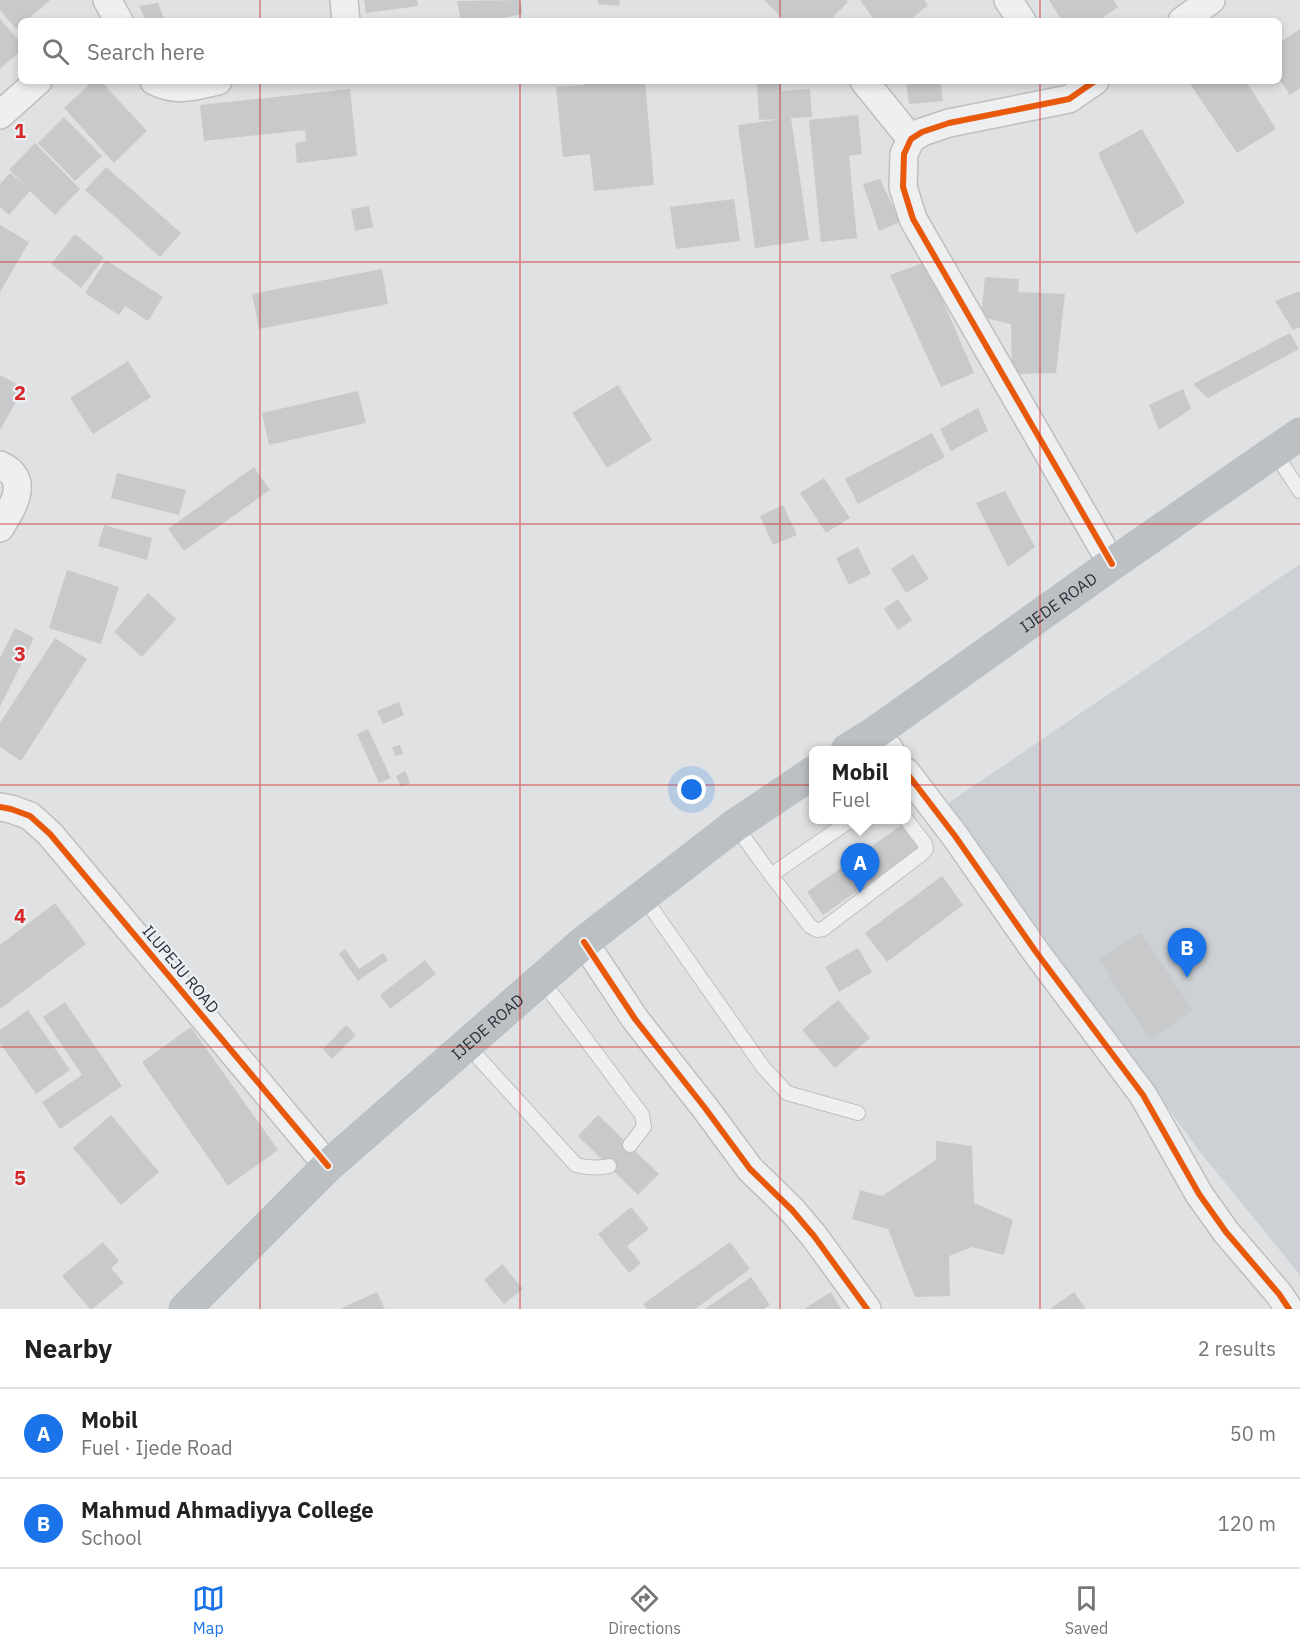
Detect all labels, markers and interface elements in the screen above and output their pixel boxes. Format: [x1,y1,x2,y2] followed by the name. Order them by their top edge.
[18,18,1282,84] search box
[39,35,72,68] icon: search
[87,37,205,66] text: Search here
[14,117,26,144] text: 1
[14,379,26,406] text: 2
[1016,568,1101,636] street label: IJEDE ROAD
[14,640,26,667] text: 3
[809,746,911,824] popup
[832,757,888,786] text: Mobil
[677,775,706,804] your location
[832,786,870,813] text: Fuel
[840,844,880,893] pin: A
[14,902,26,929] text: 4
[138,921,224,1017] street label: ILUPEJU ROAD
[1168,928,1206,978] pin: B
[447,989,528,1064] street label: IJEDE ROAD
[14,1164,26,1191] text: 5
[24,1331,112,1365] text: Nearby
[1198,1335,1276,1362] text: 2 results
[81,1405,138,1434] text: Mobil
[37,1420,50,1447] text: A
[1230,1420,1276,1447] text: 50 m
[81,1434,233,1461] text: Fuel · Ijede Road
[81,1495,374,1524] text: Mahmud Ahmadiyya College
[37,1510,50,1537] text: B
[1218,1510,1276,1537] text: 120 m
[81,1524,142,1551] text: School
[192,1582,225,1638] tab: Map
[608,1582,681,1638] tab: Directions
[1065,1582,1108,1638] tab: Saved

